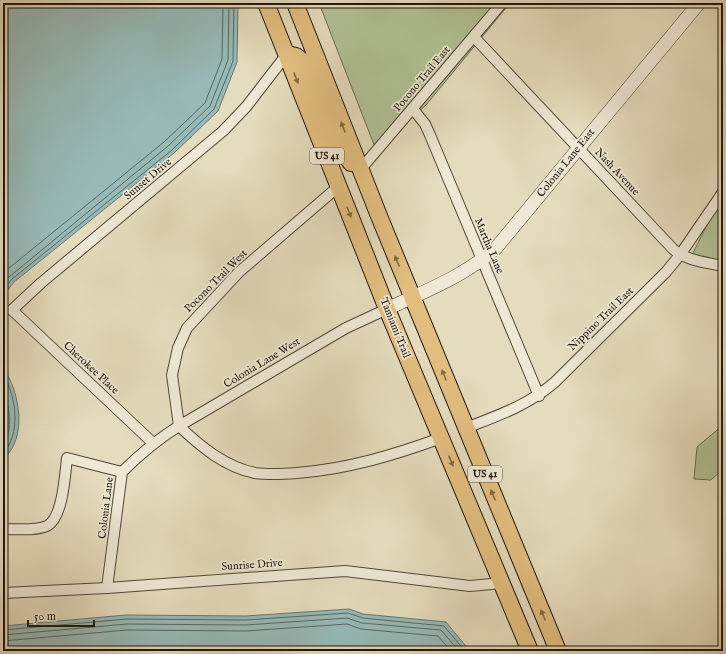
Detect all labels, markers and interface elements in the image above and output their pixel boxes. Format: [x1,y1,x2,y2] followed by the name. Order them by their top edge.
[391,43,454,115] street label: Pocono Trail East
[294,73,300,85] one-way arrow
[340,121,346,133] one-way arrow
[534,126,598,200] street label: Colonia Lane East
[592,145,642,199] street label: Nash Avenue
[310,148,344,164] road number: US 41
[121,155,175,203] street label: Sunset Drive
[347,207,353,219] one-way arrow
[471,216,507,276] street label: Martha Lane
[181,246,251,316] street label: Pocono Trail West
[394,255,400,266] one-way arrow
[565,284,637,354] street label: Nippino Trail East
[377,296,413,360] street label: Tamiami Trail
[221,334,303,391] street label: Colonia Lane West
[60,339,122,397] street label: Cherokee Place
[440,368,446,380] one-way arrow
[448,456,454,467] one-way arrow
[468,466,502,482] road number: US 41
[95,476,117,540] street label: Colonia Lane
[490,488,496,500] one-way arrow
[221,556,283,574] street label: Sunrise Drive
[28,602,94,628] scale bar
[540,608,546,620] one-way arrow
[34,609,56,624] text: 50 m

